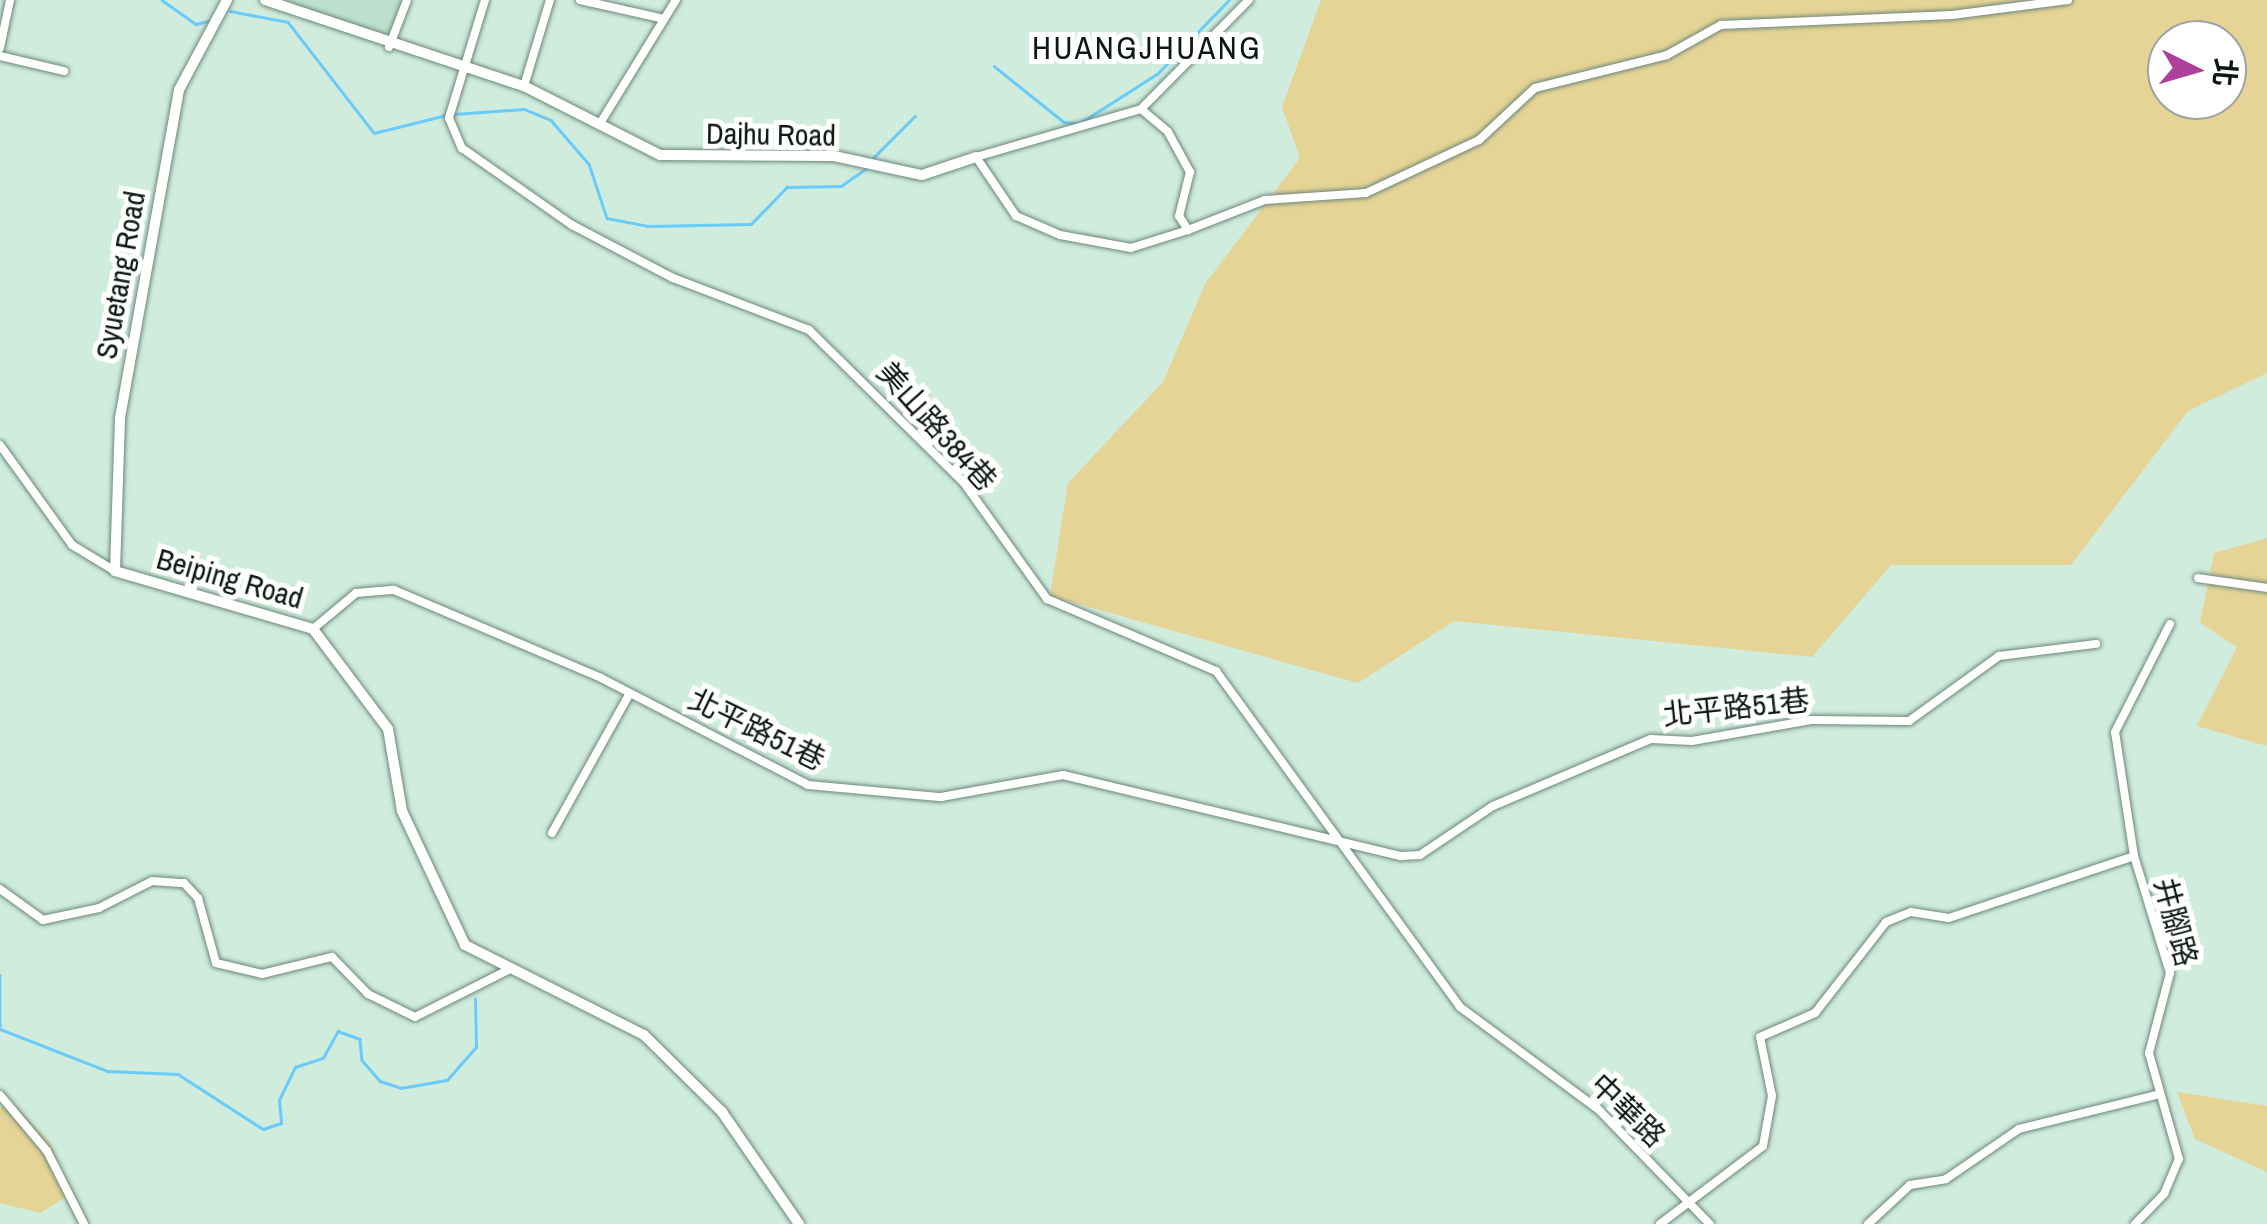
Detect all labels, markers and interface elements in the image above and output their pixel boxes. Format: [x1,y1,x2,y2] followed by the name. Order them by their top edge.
[2147,20,2247,120] north arrow
[1032,29,1262,67] district label: HUANGJHUANG
[2205,57,2245,88] text: 北
[706,115,836,153] street label: Dajhu Road
[88,188,152,362] street label: Syuetang Road
[870,354,1004,498] street label: 美山路384巷
[153,540,307,616] street label: Beiping Road
[683,681,831,777] street label: 北平路51巷
[1661,681,1811,733] street label: 北平路51巷
[2147,874,2205,970] street label: 井腳路
[1583,1066,1673,1154] street label: 中華路

